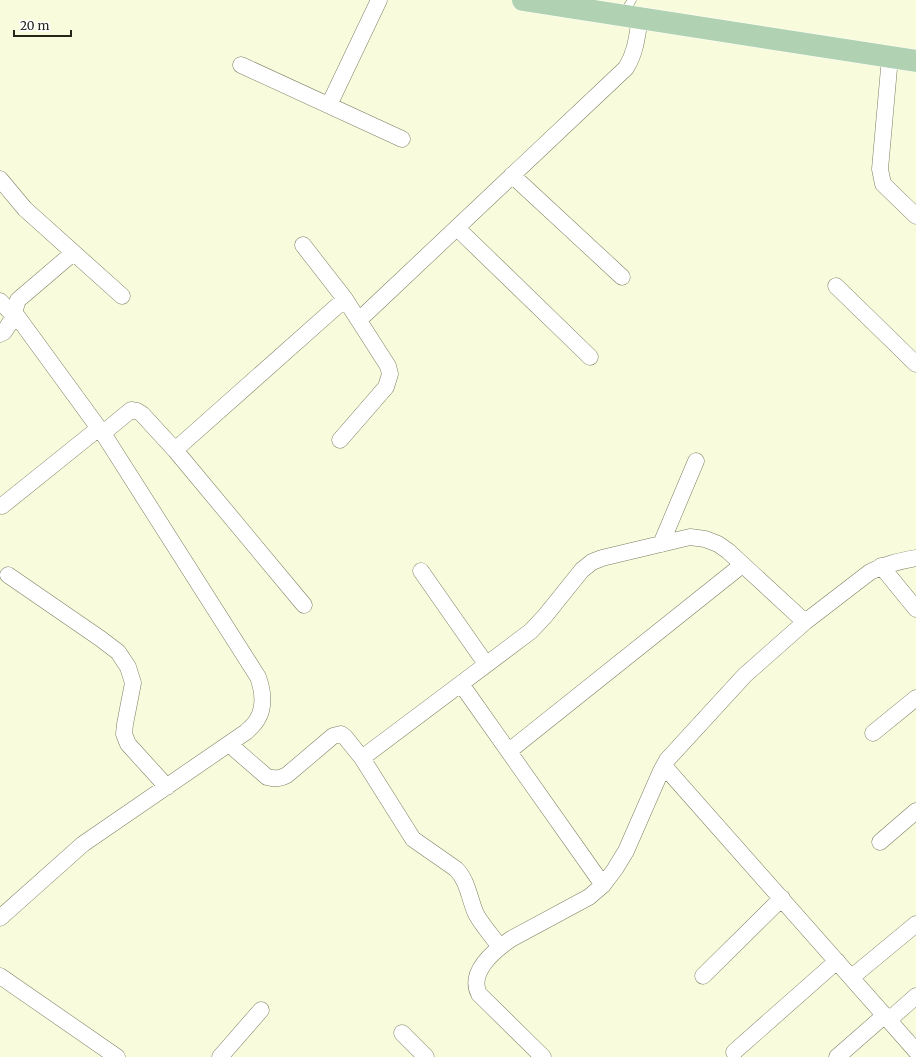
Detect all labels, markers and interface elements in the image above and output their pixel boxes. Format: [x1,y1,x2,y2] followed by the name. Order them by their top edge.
[14,12,71,38] scale bar
[20,18,49,33] text: 20 m

